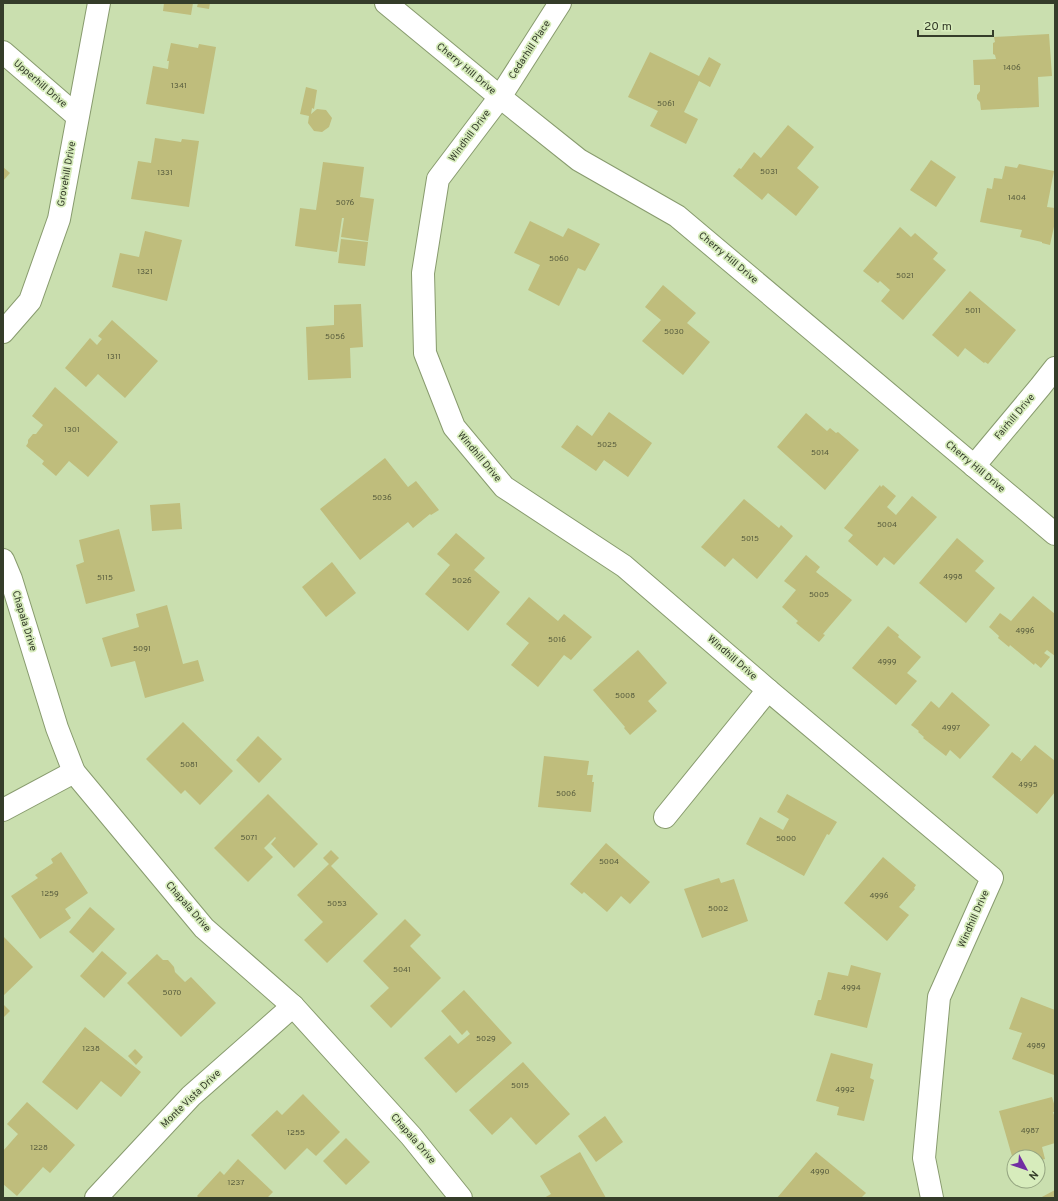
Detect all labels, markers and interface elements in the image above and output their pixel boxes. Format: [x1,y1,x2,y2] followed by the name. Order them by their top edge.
[918,12,993,38] scale bar
[506,18,554,82] street label: Cedarhill Place
[924,19,952,35] text: 20 m
[433,40,499,98] street label: Cherry Hill Drive
[10,57,70,111] street label: Upperhill Drive
[1003,63,1021,73] house number: 1406
[171,81,187,91] house number: 1341
[657,99,675,109] house number: 5061
[446,107,494,165] street label: Windhill Drive
[55,140,79,208] street label: Grovehill Drive
[760,167,778,177] house number: 5031
[157,168,173,178] house number: 1331
[1008,193,1026,203] house number: 1404
[336,198,354,208] house number: 5076
[695,229,761,287] street label: Cherry Hill Drive
[549,254,569,264] house number: 5060
[137,267,153,277] house number: 1321
[896,271,914,281] house number: 5021
[965,306,981,316] house number: 5011
[664,327,684,337] house number: 5030
[325,332,345,342] house number: 5056
[107,352,121,362] house number: 1311
[992,391,1038,443] street label: Fairhill Drive
[64,425,80,435] house number: 1301
[454,429,504,485] street label: Windhill Drive
[942,438,1008,496] street label: Cherry Hill Drive
[597,440,617,450] house number: 5025
[811,448,829,458] house number: 5014
[372,493,392,503] house number: 5036
[877,520,897,530] house number: 5004
[741,534,759,544] house number: 5015
[943,572,963,582] house number: 4998
[97,573,113,583] house number: 5115
[452,576,472,586] house number: 5026
[9,589,39,653] street label: Chapala Drive
[809,590,829,600] house number: 5005
[1015,626,1035,636] house number: 4996
[704,633,760,683] street label: Windhill Drive
[548,635,566,645] house number: 5016
[133,644,151,654] house number: 5091
[877,657,897,667] house number: 4999
[615,691,635,701] house number: 5008
[942,723,960,733] house number: 4997
[180,760,198,770] house number: 5081
[1018,780,1038,790] house number: 4995
[556,789,576,799] house number: 5006
[240,833,258,843] house number: 5071
[776,834,796,844] house number: 5000
[599,857,619,867] house number: 5004
[163,879,213,935] street label: Chapala Drive
[955,888,993,950] street label: Windhill Drive
[41,889,59,899] house number: 1259
[869,891,889,901] house number: 4996
[327,899,347,909] house number: 5053
[708,904,728,914] house number: 5002
[393,965,411,975] house number: 5041
[841,983,861,993] house number: 4994
[163,988,181,998] house number: 5070
[476,1034,496,1044] house number: 5029
[1026,1041,1046,1051] house number: 4989
[82,1044,100,1054] house number: 1238
[158,1067,224,1131] street label: Monte Vista Drive
[511,1081,529,1091] house number: 5015
[835,1085,855,1095] house number: 4992
[388,1111,438,1167] street label: Chapala Drive
[1021,1126,1039,1136] house number: 4987
[287,1128,305,1138] house number: 1255
[30,1143,48,1153] house number: 1228
[1006,1149,1046,1189] north arrow
[810,1167,830,1177] house number: 4990
[1025,1167,1041,1182] text: N
[228,1178,244,1188] house number: 1237

